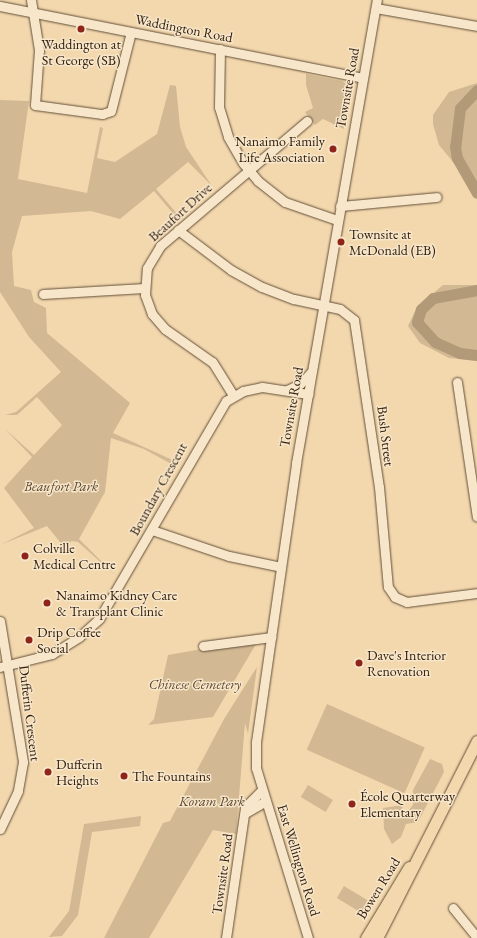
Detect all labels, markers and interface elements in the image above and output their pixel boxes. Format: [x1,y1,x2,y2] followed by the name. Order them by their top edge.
[134,10,234,46] street label: Waddington Road
[76,24,86,34] marker: Waddington at St George (SB)
[41,36,121,68] place label: Waddington at St George (SB)
[332,46,362,130] street label: Townsite Road
[235,133,325,166] place label: Nanaimo Family Life Association
[328,144,338,154] marker: Nanaimo Family Life Association
[145,179,215,245] street label: Beaufort Drive
[349,226,436,258] place label: Townsite at McDonald (EB)
[336,237,346,247] marker: Townsite at McDonald (EB)
[276,365,306,449] street label: Townsite Road
[374,405,398,467] street label: Bush Street
[126,440,190,538] street label: Boundary Crescent
[24,478,98,494] park label: Beaufort Park
[33,540,116,572] place label: Colville Medical Centre
[20,551,30,561] marker: Colville Medical Centre
[56,587,177,620] place label: Nanaimo Kidney Care & Transplant Clinic
[41,597,53,609] marker: Nanaimo Kidney Care & Transplant Clinic
[37,624,101,656] place label: Drip Coffee Social
[24,635,34,645] marker: Drip Coffee Social
[367,647,446,680] place label: Dave's Interior Renovation
[354,658,364,668] marker: Dave's Interior Renovation
[16,664,44,762] street label: Dufferin Crescent
[149,676,241,692] park label: Chinese Cemetery
[56,756,103,788] place label: Dufferin Heights
[43,767,53,777] marker: Dufferin Heights
[132,768,211,784] place label: The Fountains
[119,771,129,781] marker: The Fountains
[360,788,455,820] place label: École Quarterway Elementary
[179,793,245,809] park label: Koram Park
[347,799,357,809] marker: École Quarterway Elementary
[274,802,324,918] street label: East Wellington Road
[208,832,236,916] street label: Townsite Road
[353,854,403,922] street label: Bowen Road

